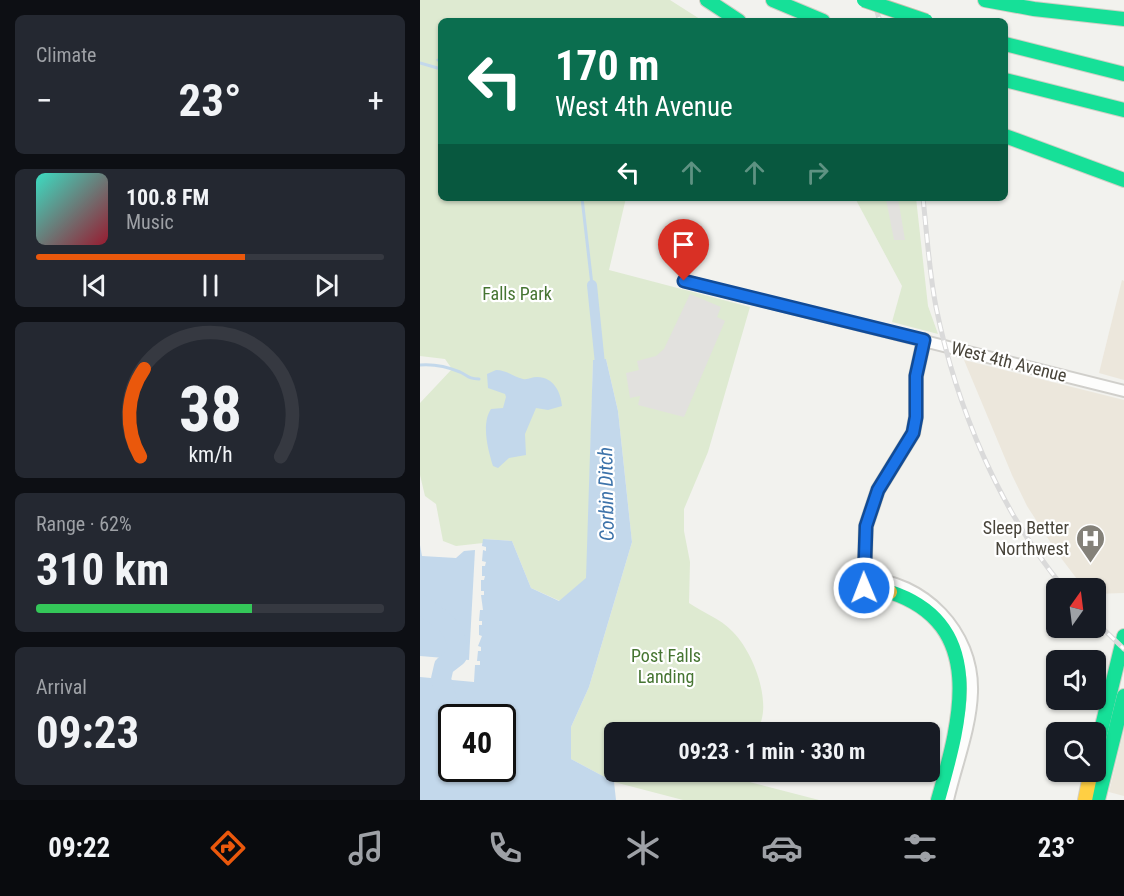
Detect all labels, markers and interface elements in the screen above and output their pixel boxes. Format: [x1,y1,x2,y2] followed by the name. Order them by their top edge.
[555,41,660,90] text: 170 m
[456,42,534,120] icon: left
[36,43,96,67] text: Climate
[179,74,242,127] text: 23°
[36,81,53,120] text: −
[368,81,384,120] text: +
[555,91,733,123] text: West 4th Avenue
[612,156,645,189] icon: left
[675,156,708,189] icon: ahead
[738,156,771,189] icon: ahead
[801,156,834,189] icon: right
[126,185,209,210] text: 100.8 FM
[126,210,174,234] text: Music
[658,219,709,281] pin
[667,228,700,261] icon: arrive
[78,269,111,302] icon: previous
[194,269,227,302] icon: pause
[310,269,343,302] icon: next
[482,283,552,304] park label: Falls Park
[949,337,1069,386] street label: West 4th Avenue
[178,373,242,446] text: 38
[188,442,232,467] text: km/h
[593,447,619,541] water label: Corbin Ditch
[36,512,132,536] text: Range · 62%
[983,517,1070,559] place label: Sleep Better Northwest
[1074,522,1106,564] hospital icon: Sleep Better Northwest
[36,543,169,596] text: 310 km
[832,556,896,620] position arrow
[1046,578,1106,638] north arrow
[1046,578,1106,782] map controls
[631,645,701,687] park label: Post Falls Landing
[1046,650,1106,710] button: sound
[36,675,87,699] text: Arrival
[438,704,516,782] speed limit sign: 40
[36,706,139,759] text: 09:23
[1046,722,1106,782] button: search
[679,739,865,764] text: 09:23 · 1 min · 330 m
[207,827,249,869] icon: directions
[345,827,387,869] icon: music
[484,827,526,869] icon: phone
[622,827,664,869] icon: climate
[761,827,803,869] icon: car
[899,827,941,869] icon: filters
[48,832,110,864] text: 09:22
[1038,832,1076,864] text: 23°

